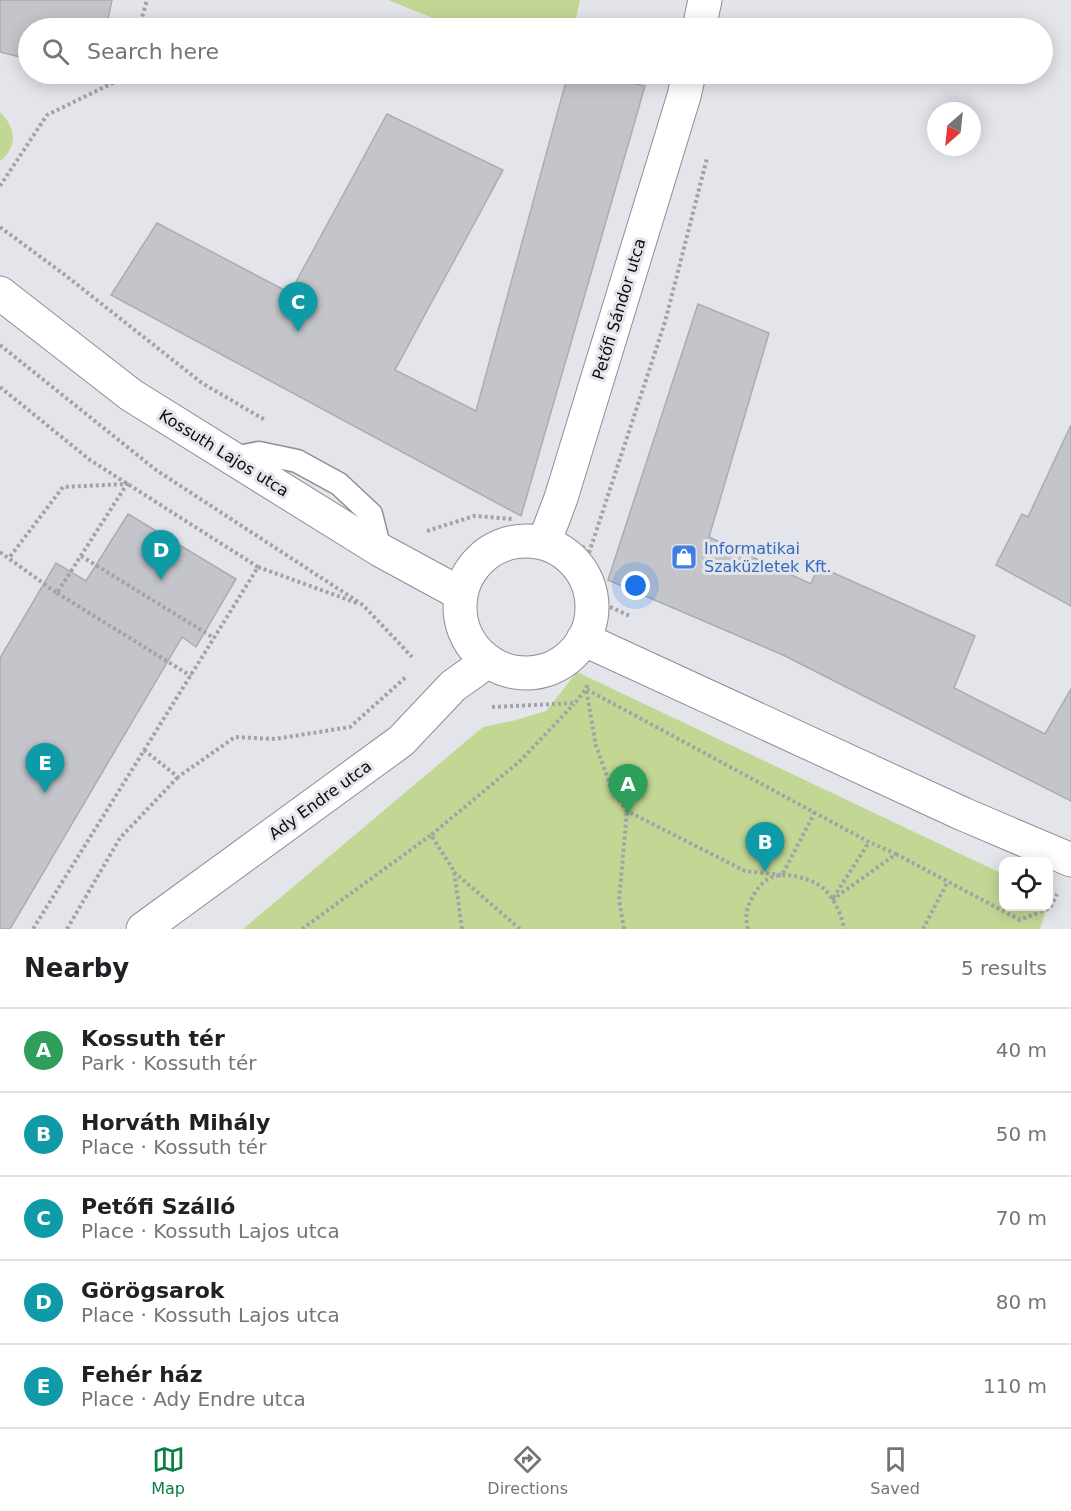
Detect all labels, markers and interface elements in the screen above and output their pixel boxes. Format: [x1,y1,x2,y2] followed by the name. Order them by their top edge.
[18,18,1053,84] search box
[39,35,72,68] icon: search
[87,39,219,64] text: Search here
[927,102,981,156] north arrow
[588,236,650,382] street label: Petőfi Sándor utca
[278,282,318,332] pin: C
[156,405,292,501] street label: Kossuth Lajos utca
[142,530,180,580] pin: D
[704,539,832,576] place label: Informatikai Szaküzletek Kft.
[669,542,699,572] shop icon: Informatikai Szaküzletek Kft.
[621,571,650,600] your location
[26,744,64,793] pin: E
[265,756,375,844] street label: Ady Endre utca
[608,764,648,814] pin: A
[746,822,784,872] pin: B
[999,857,1053,911] map controls
[999,857,1053,911] button: locate
[24,953,129,983] text: Nearby
[961,956,1047,980] text: 5 results
[81,1026,225,1051] text: Kossuth tér
[36,1038,51,1062] text: A
[996,1038,1047,1062] text: 40 m
[81,1051,256,1075] text: Park · Kossuth tér
[81,1110,270,1135] text: Horváth Mihály
[36,1122,51,1146] text: B
[996,1122,1047,1146] text: 50 m
[81,1135,266,1159] text: Place · Kossuth tér
[81,1194,235,1219] text: Petőfi Szálló
[36,1206,51,1230] text: C
[996,1206,1047,1230] text: 70 m
[81,1219,340,1243] text: Place · Kossuth Lajos utca
[81,1278,224,1303] text: Görögsarok
[35,1290,52,1314] text: D
[996,1290,1047,1314] text: 80 m
[81,1303,340,1327] text: Place · Kossuth Lajos utca
[81,1362,202,1387] text: Fehér ház
[37,1374,50,1398] text: E
[983,1374,1047,1398] text: 110 m
[81,1387,306,1411] text: Place · Ady Endre utca
[151,1443,185,1498] tab: Map
[487,1443,568,1498] tab: Directions
[870,1443,920,1498] tab: Saved

